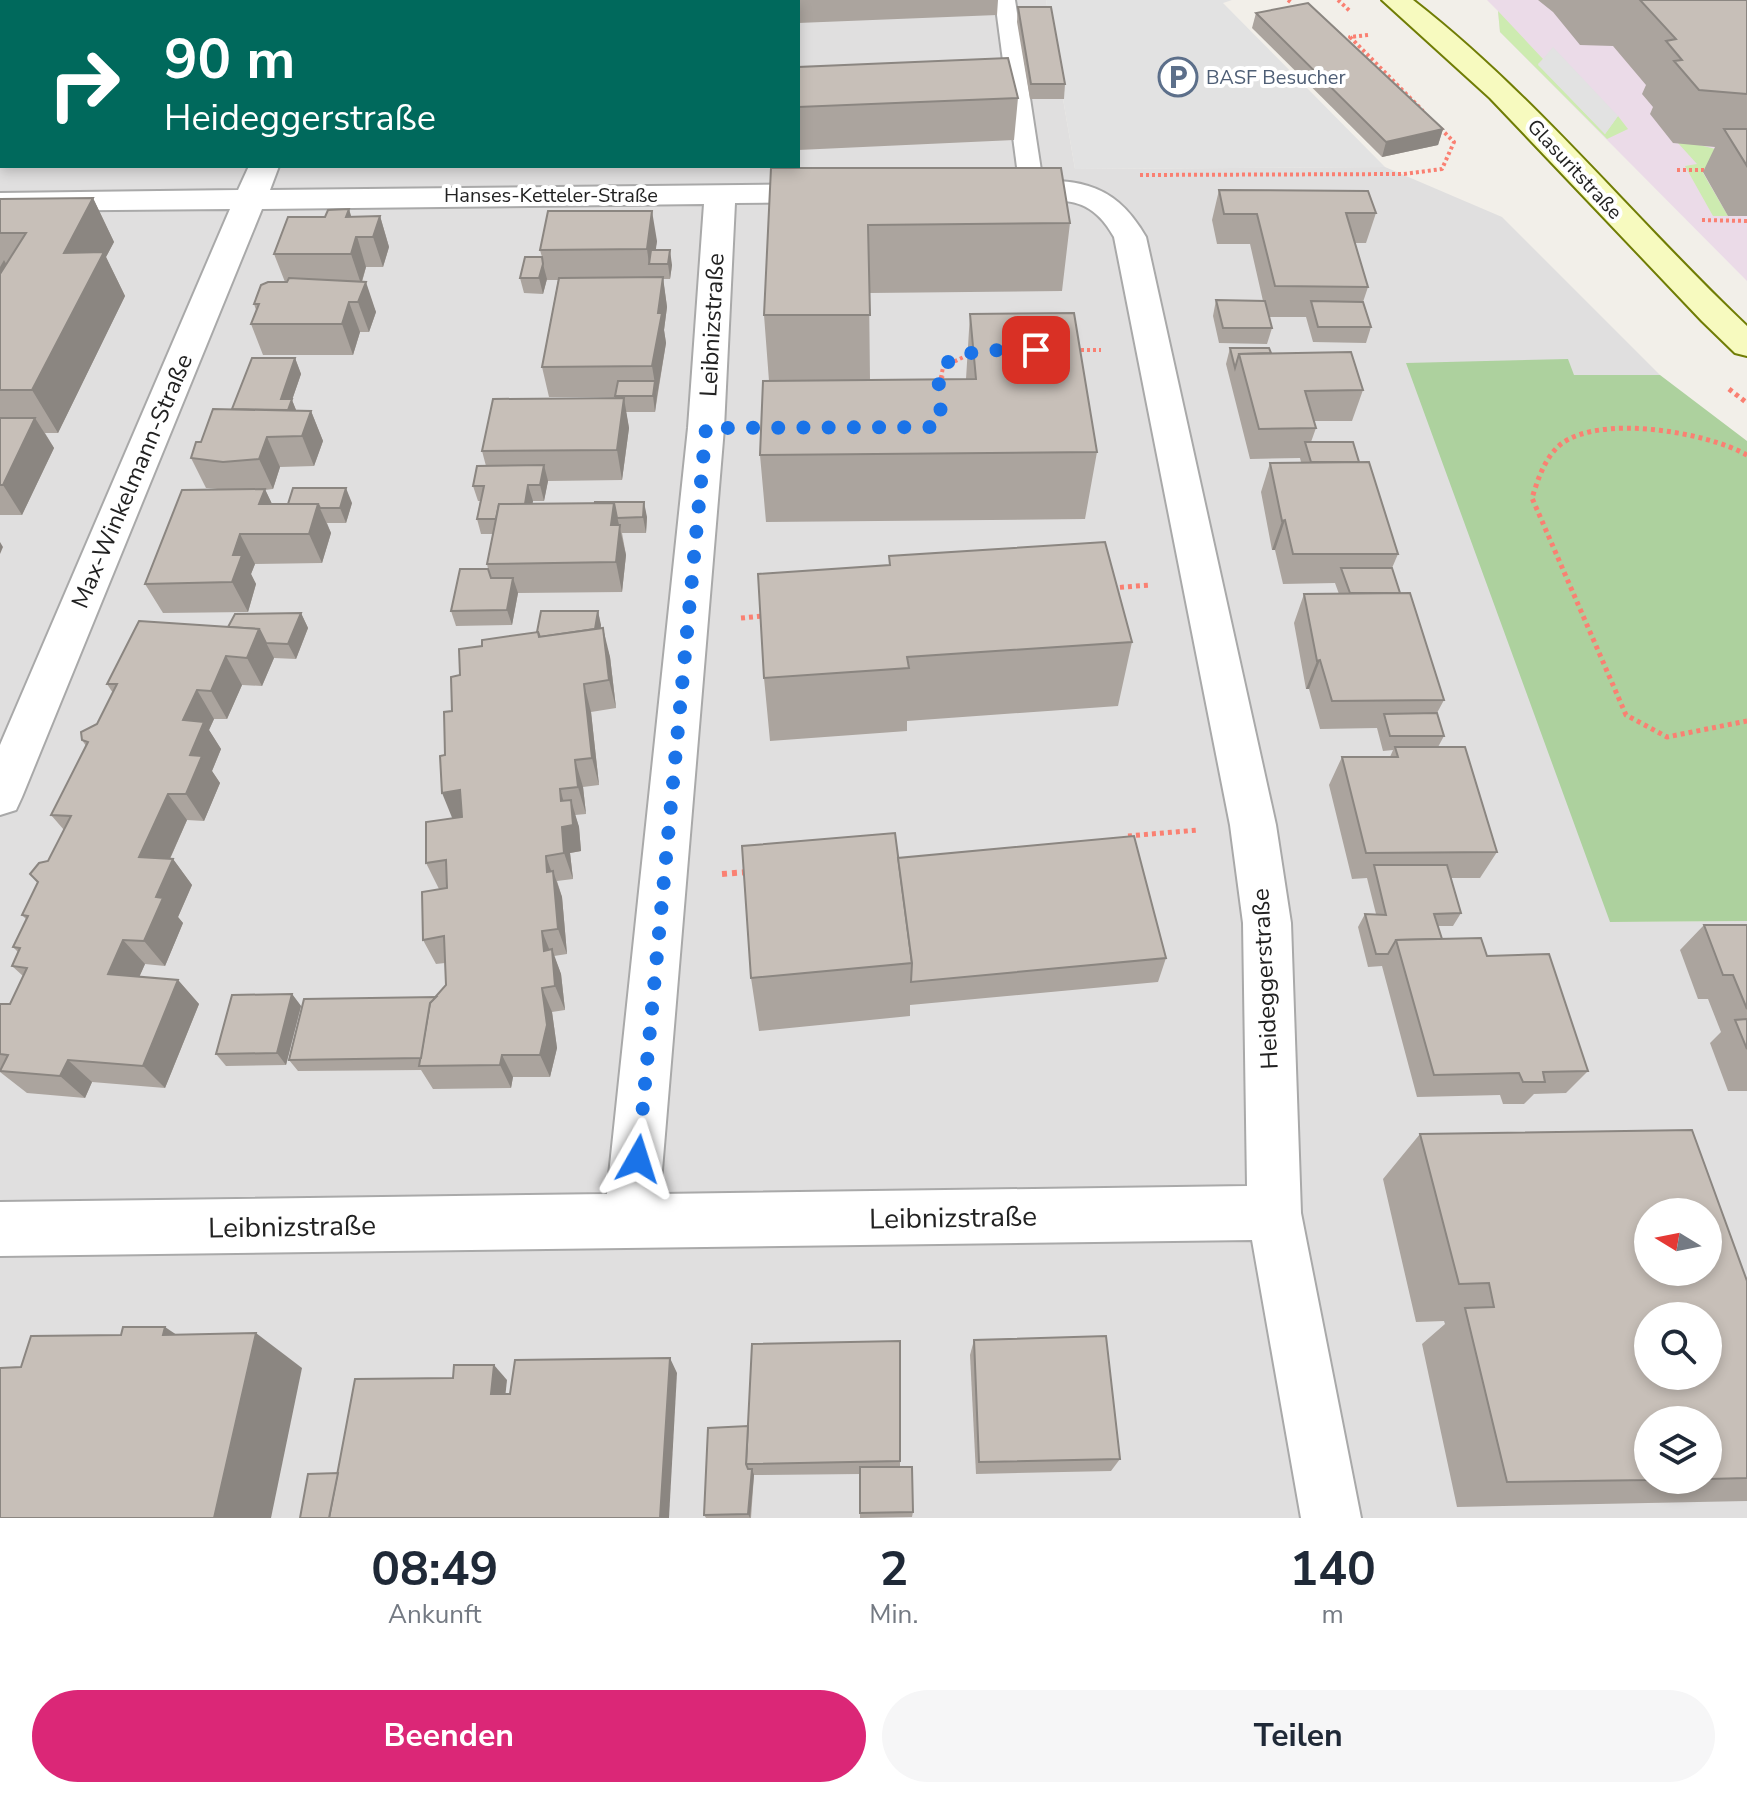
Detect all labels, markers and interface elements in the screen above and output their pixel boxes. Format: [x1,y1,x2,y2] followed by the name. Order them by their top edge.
[164,21,295,98] text: 90 m
[32,32,136,136] icon: right
[1157,56,1199,98] parking icon: BASF Besucher
[1206,64,1346,91] place label: BASF Besucher
[164,94,436,143] text: Heideggerstraße
[1521,113,1628,225] street label: Glasuritstraße
[444,182,658,209] street label: Hanses-Ketteler-Straße
[692,252,732,398] street label: Leibnizstraße
[1002,316,1070,384] pin
[1014,328,1058,372] icon: arrive
[64,349,200,613] street label: Max-Winkelmann-Straße
[1244,888,1286,1070] street label: Heideggerstraße
[596,1117,680,1201] position arrow
[869,1198,1037,1238] street label: Leibnizstraße
[1634,1198,1722,1286] north arrow
[1634,1198,1722,1494] map controls
[208,1207,376,1247] street label: Leibnizstraße
[1634,1302,1722,1390] button: search
[1634,1406,1722,1494] button: layers
[371,1536,498,1602] text: 08:49
[879,1536,908,1602] text: 2
[1289,1536,1376,1602] text: 140
[388,1597,481,1632] text: Ankunft
[869,1597,918,1632] text: Min.
[1322,1597,1344,1632] text: m
[32,1690,866,1782] button: Beenden
[882,1690,1715,1782] button: Teilen

